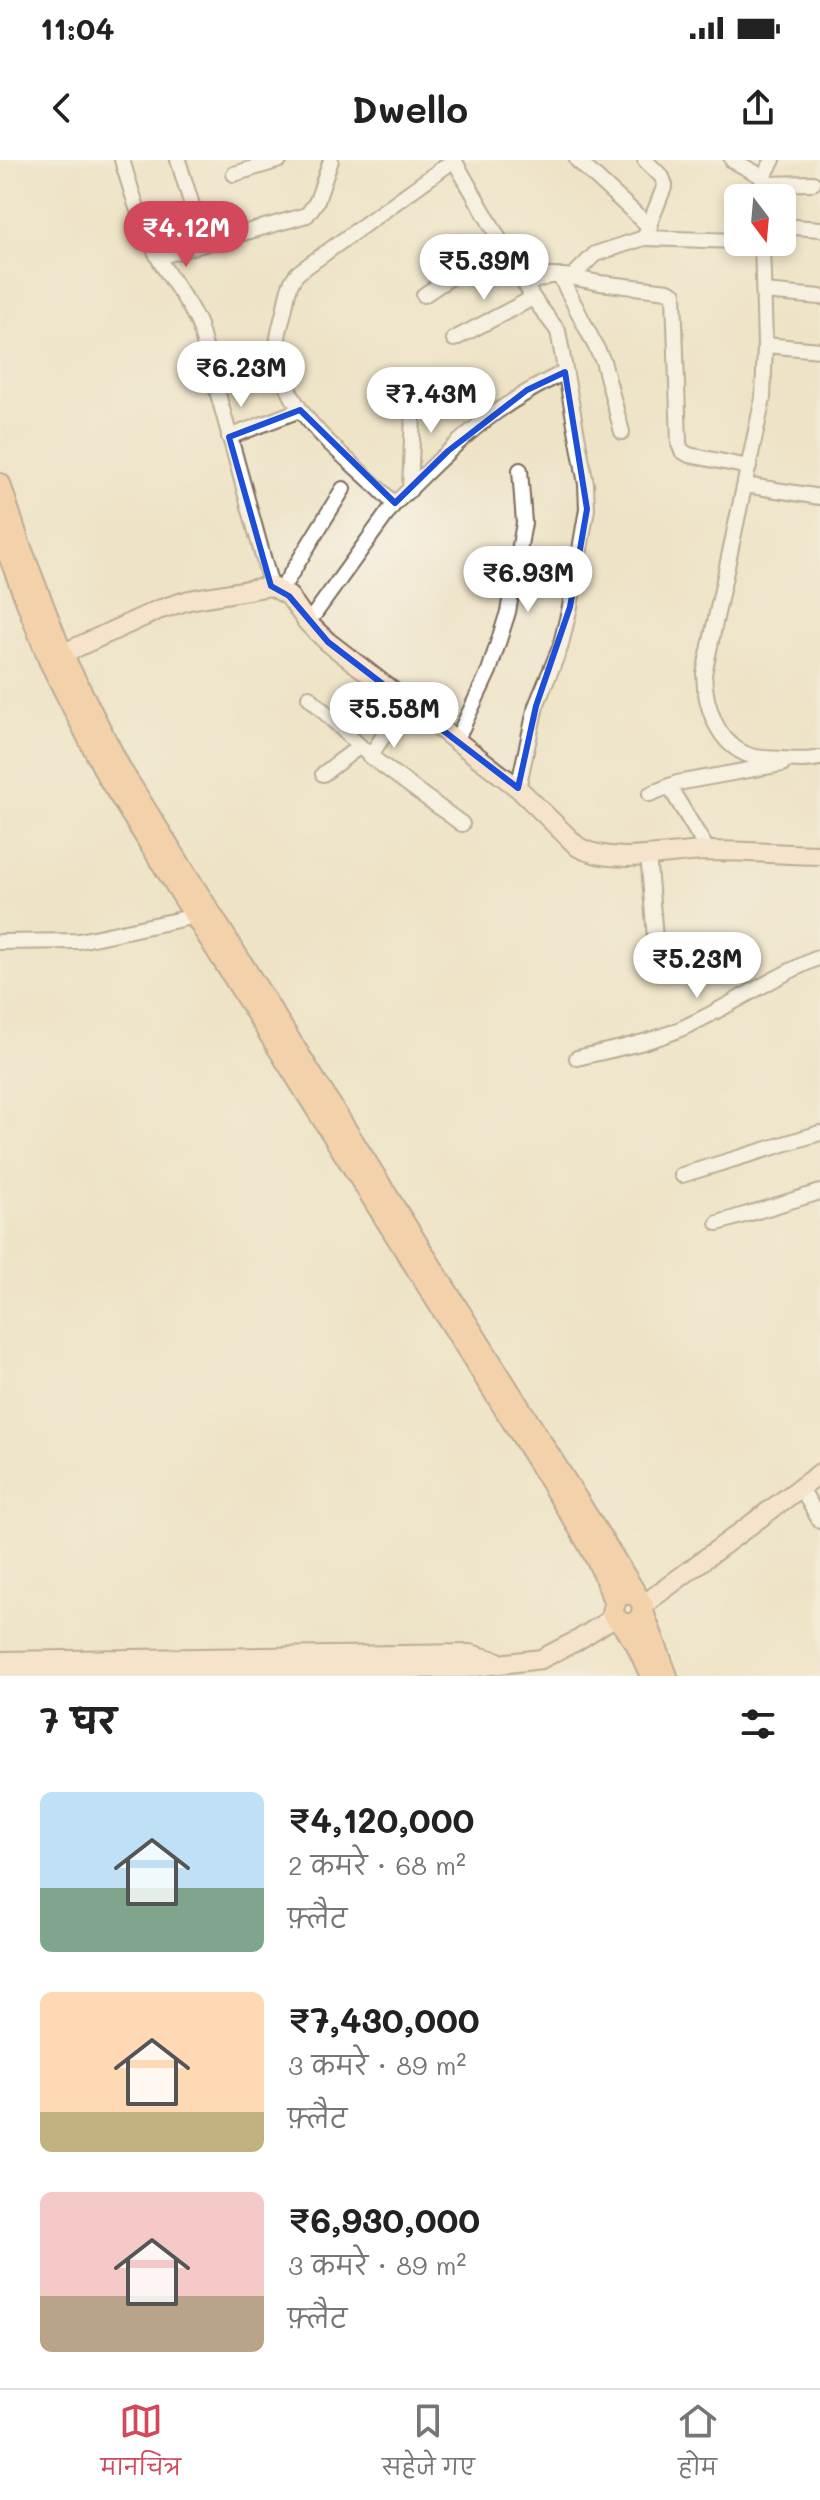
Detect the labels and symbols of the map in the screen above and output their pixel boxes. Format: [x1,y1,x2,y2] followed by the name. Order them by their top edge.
[724,184,796,256] north arrow
[121,201,251,269] pin: ₹4.12M
[419,234,549,302] pin: ₹5.39M
[176,341,306,409] pin: ₹6.23M
[366,367,496,435] pin: ₹7.43M
[463,546,593,614] pin: ₹6.93M
[329,682,459,750] pin: ₹5.58M
[632,932,762,1000] pin: ₹5.23M

